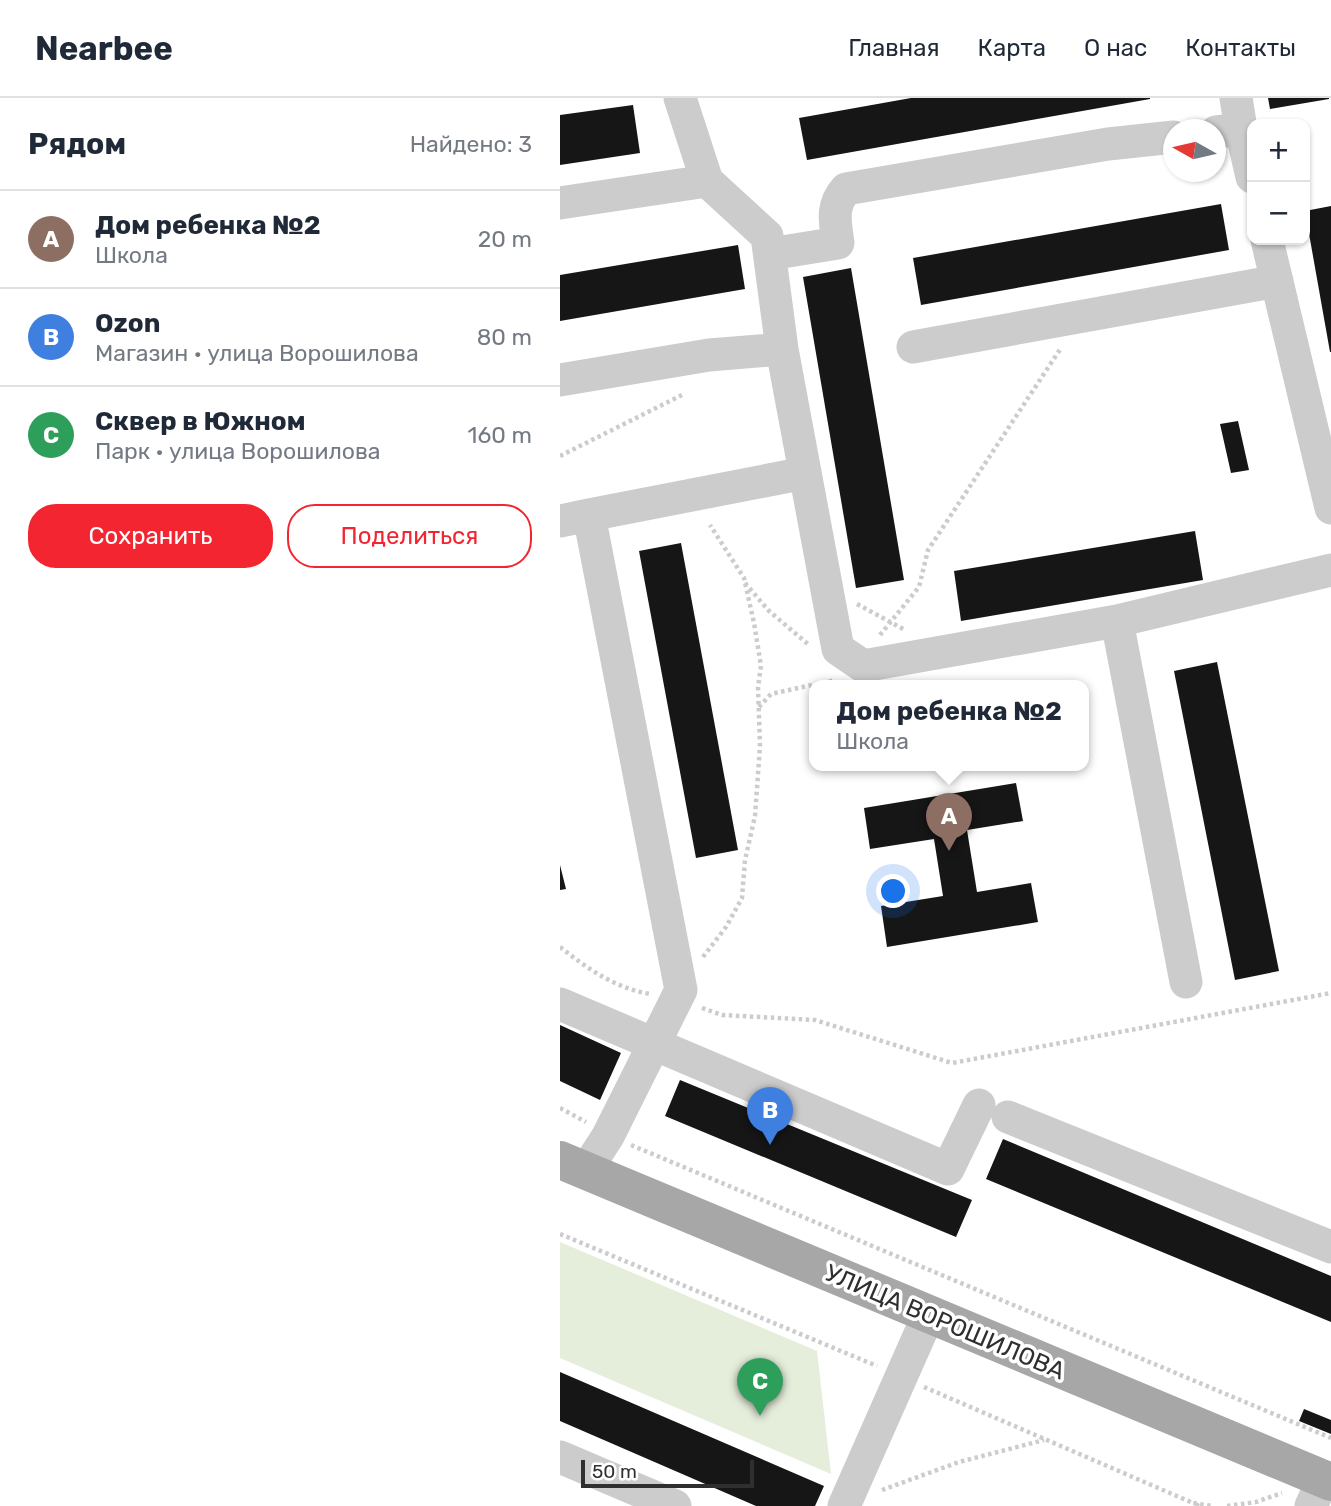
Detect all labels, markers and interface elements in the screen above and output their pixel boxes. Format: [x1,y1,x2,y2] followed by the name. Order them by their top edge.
[35,29,173,68] text: Nearbee
[848,34,940,62] text: Главная
[978,34,1046,62] text: Карта
[1084,34,1147,62] text: О нас
[1185,34,1296,62] text: Контакты
[1163,119,1226,182] north arrow
[1247,119,1310,245] map controls
[1247,119,1310,182] button: +
[28,126,126,162] text: Рядом
[410,130,532,158] text: Найдено: 3
[1247,182,1310,245] button: −
[95,210,321,241] text: Дом ребенка №2
[43,225,59,253] text: A
[478,225,532,253] text: 20 m
[95,241,168,269] text: Школа
[95,308,160,339] text: Ozon
[43,323,59,351] text: B
[477,323,532,351] text: 80 m
[95,339,419,367] text: Магазин · улица Ворошилова
[95,406,305,437] text: Сквер в Южном
[43,421,59,449] text: C
[468,421,532,449] text: 160 m
[95,437,381,465] text: Парк · улица Ворошилова
[28,504,273,568] button: Сохранить
[287,504,532,568] button: Поделиться
[809,680,1089,771] popup
[836,696,1062,727] text: Дом ребенка №2
[836,727,909,755] text: Школа
[926,793,972,851] pin: A
[876,874,910,908] your location
[747,1087,793,1145] pin: B
[821,1259,1069,1385] street label: УЛИЦА ВОРОШИЛОВА
[737,1358,783,1416] pin: C
[581,1457,754,1489] scale bar
[592,1460,637,1483] text: 50 m

